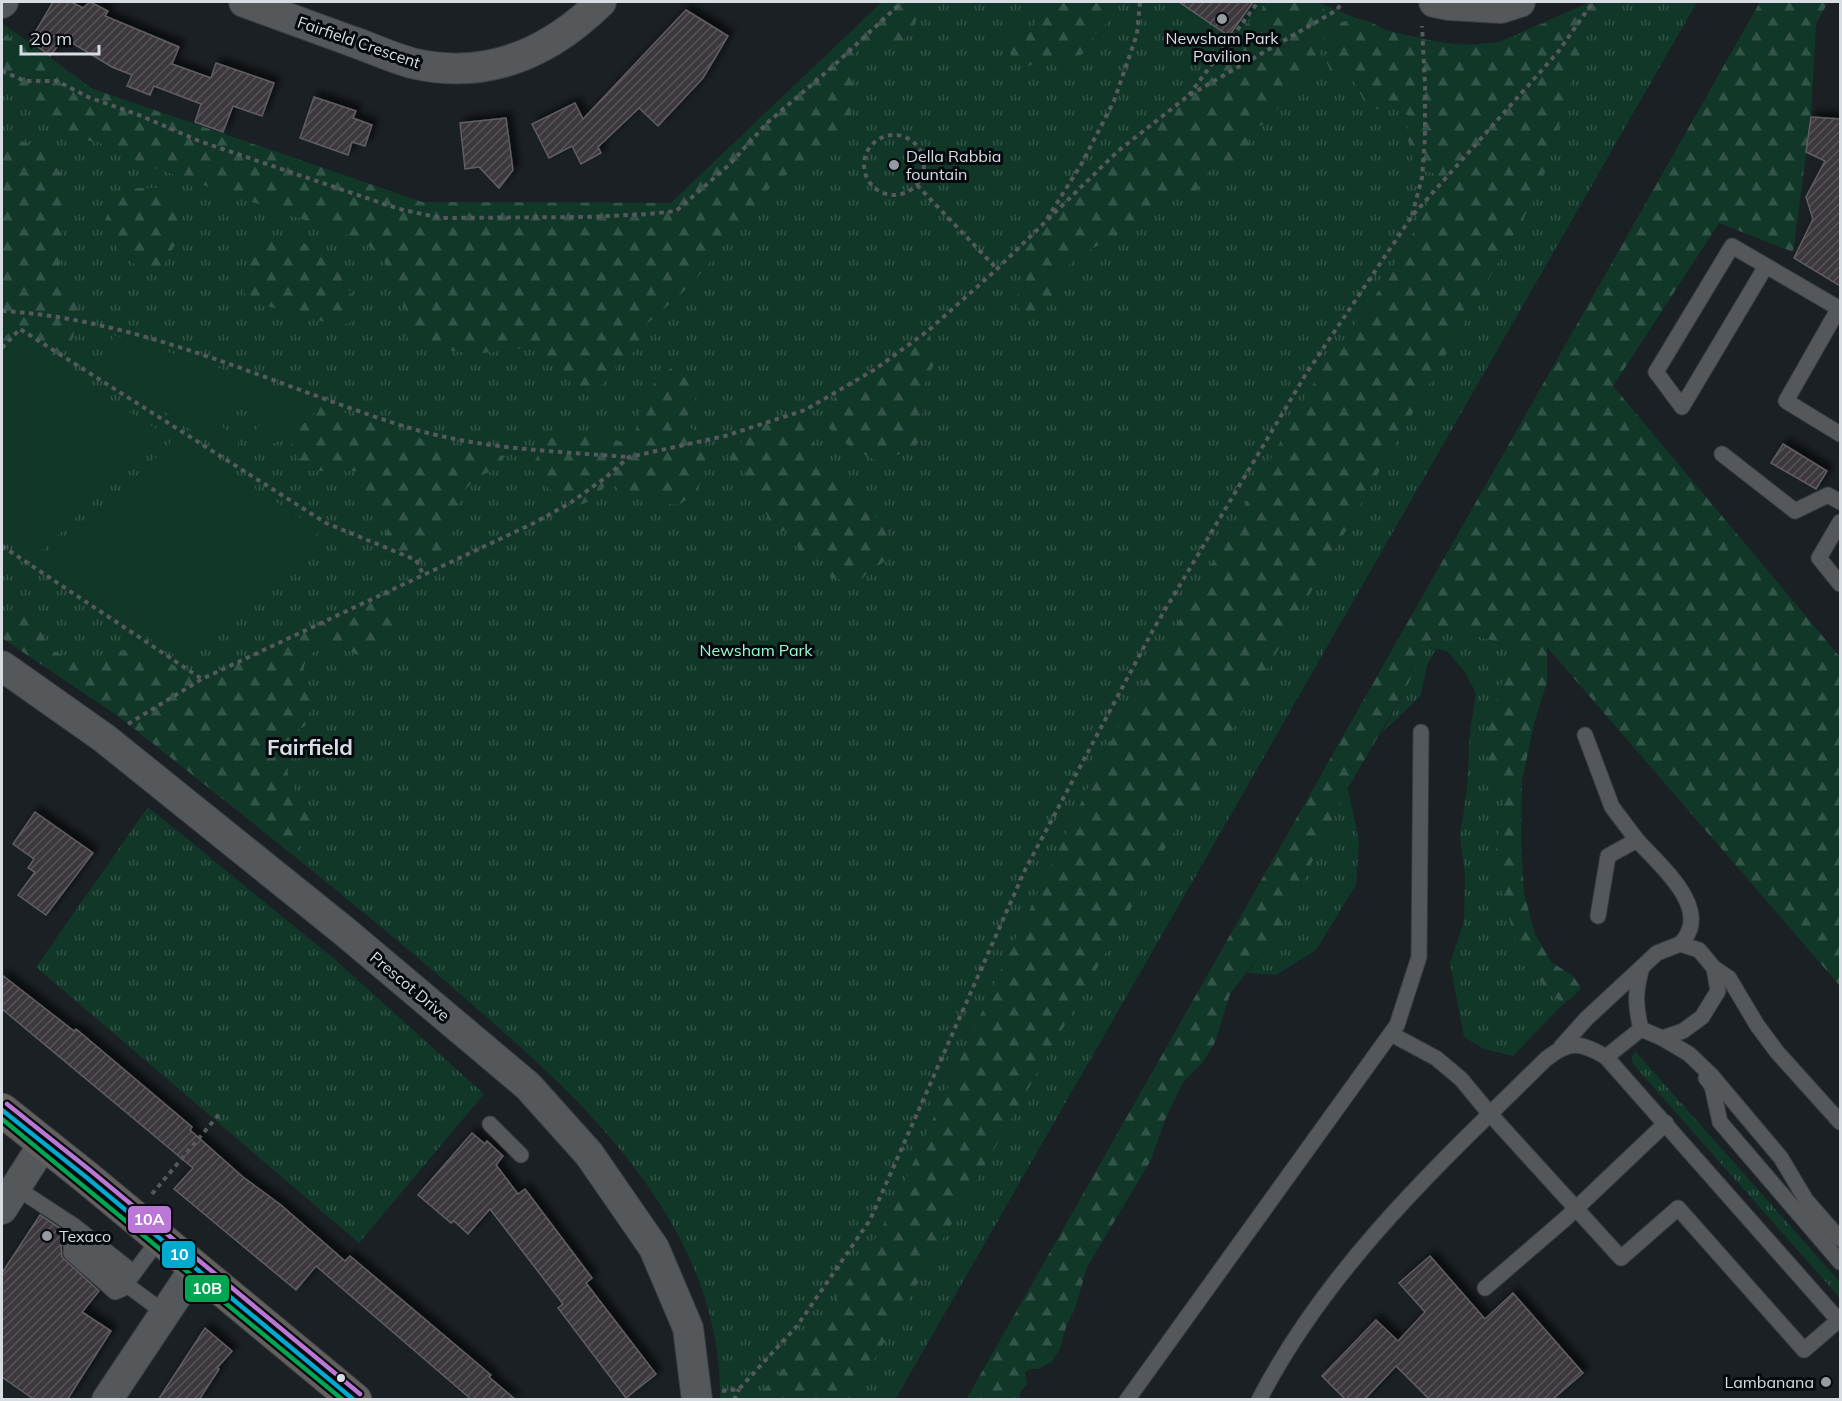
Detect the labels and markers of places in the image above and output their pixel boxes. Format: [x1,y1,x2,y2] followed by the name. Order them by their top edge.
[1215,12,1229,26] marker: Newsham Park Pavilion
[1165,28,1279,66] place label: Newsham Park Pavilion
[906,146,1001,184] place label: Della Rabbia fountain
[887,158,901,172] marker: Della Rabbia fountain
[59,1226,111,1246] place label: Texaco
[40,1229,54,1243] marker: Texaco
[335,1372,347,1384] unlabelled marker
[1724,1372,1814,1392] place label: Lambanana
[1819,1375,1833,1389] marker: Lambanana

